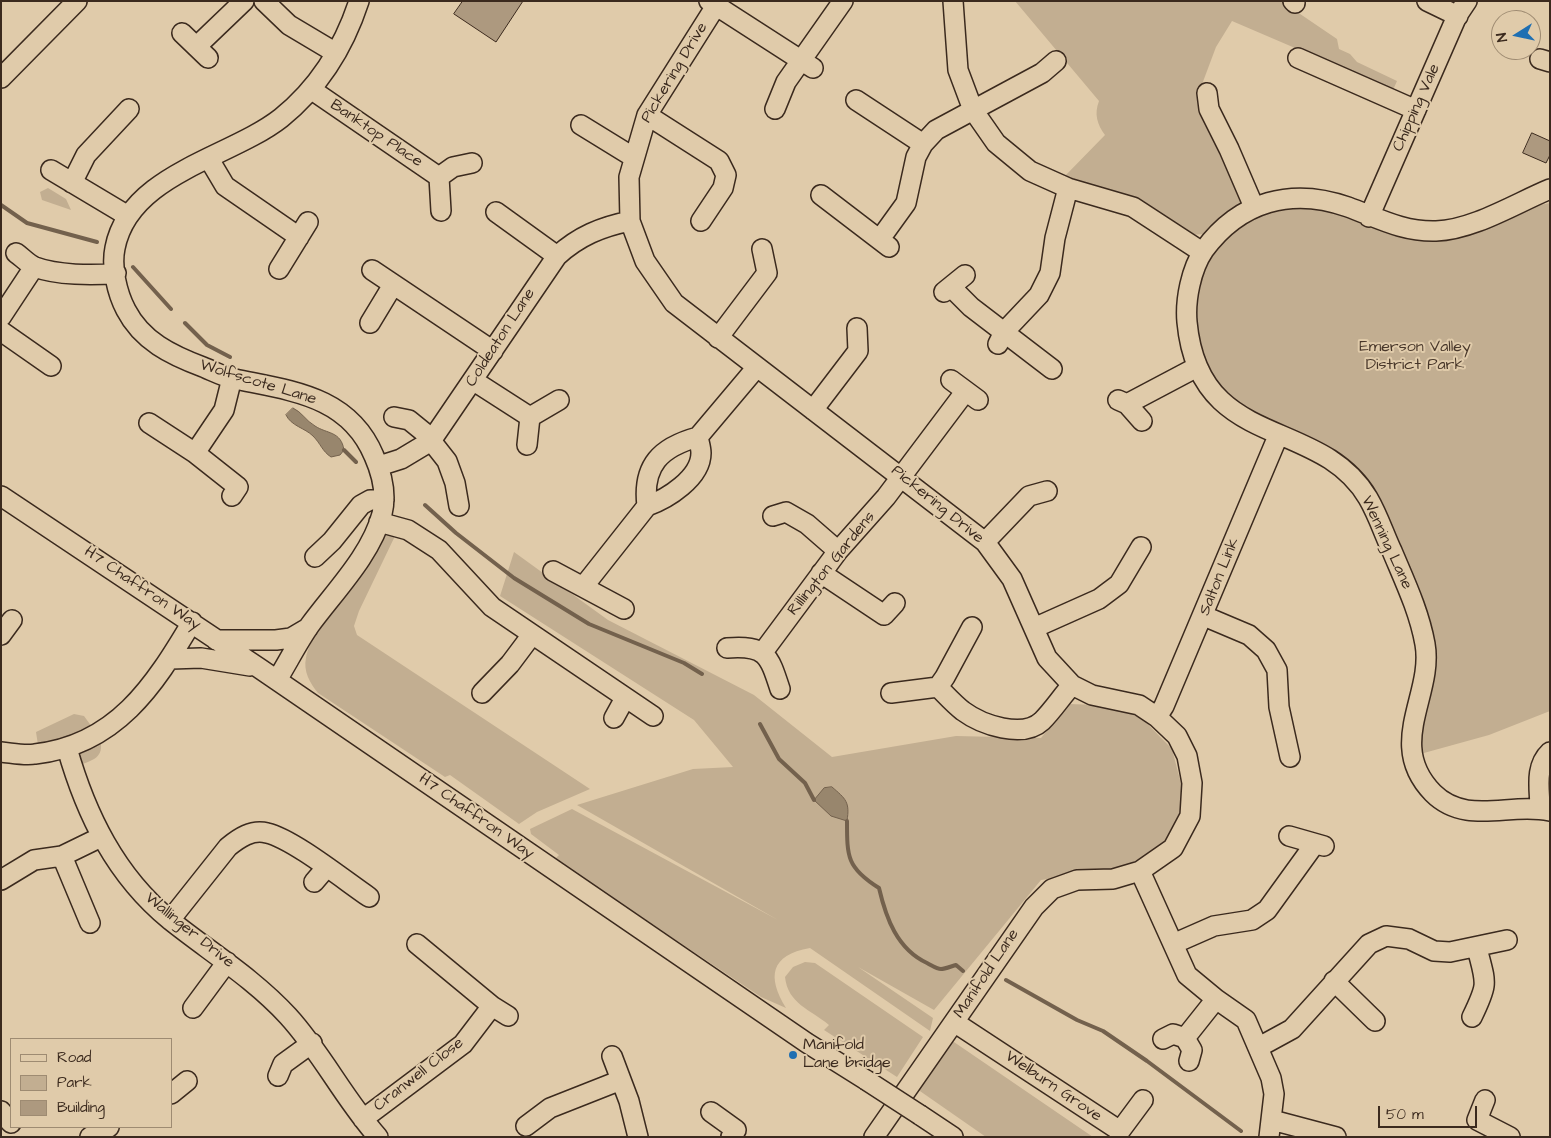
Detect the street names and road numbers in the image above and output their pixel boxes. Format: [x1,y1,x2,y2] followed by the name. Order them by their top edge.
[637,19,713,127] street label: Pickering Drive
[1389,61,1445,155] street label: Chipping Vale
[326,96,426,172] street label: Banktop Place
[462,285,540,391] street label: Coldeaton Lane
[198,356,318,410] street label: Wolfscote Lane
[887,462,987,548] street label: Pickering Drive
[1356,493,1416,593] street label: Wenning Lane
[784,508,880,620] street label: Rillington Gardens
[1196,535,1244,619] street label: Salton Link
[80,543,204,635] street label: H7 Chaffron Way
[415,770,537,864] street label: H7 Chaffron Way
[140,889,238,973] street label: Wallinger Drive
[950,926,1024,1022] street label: Manifold Lane
[370,1034,468,1116] street label: Cranwell Close
[1001,1048,1105,1126] street label: Welburn Grove

